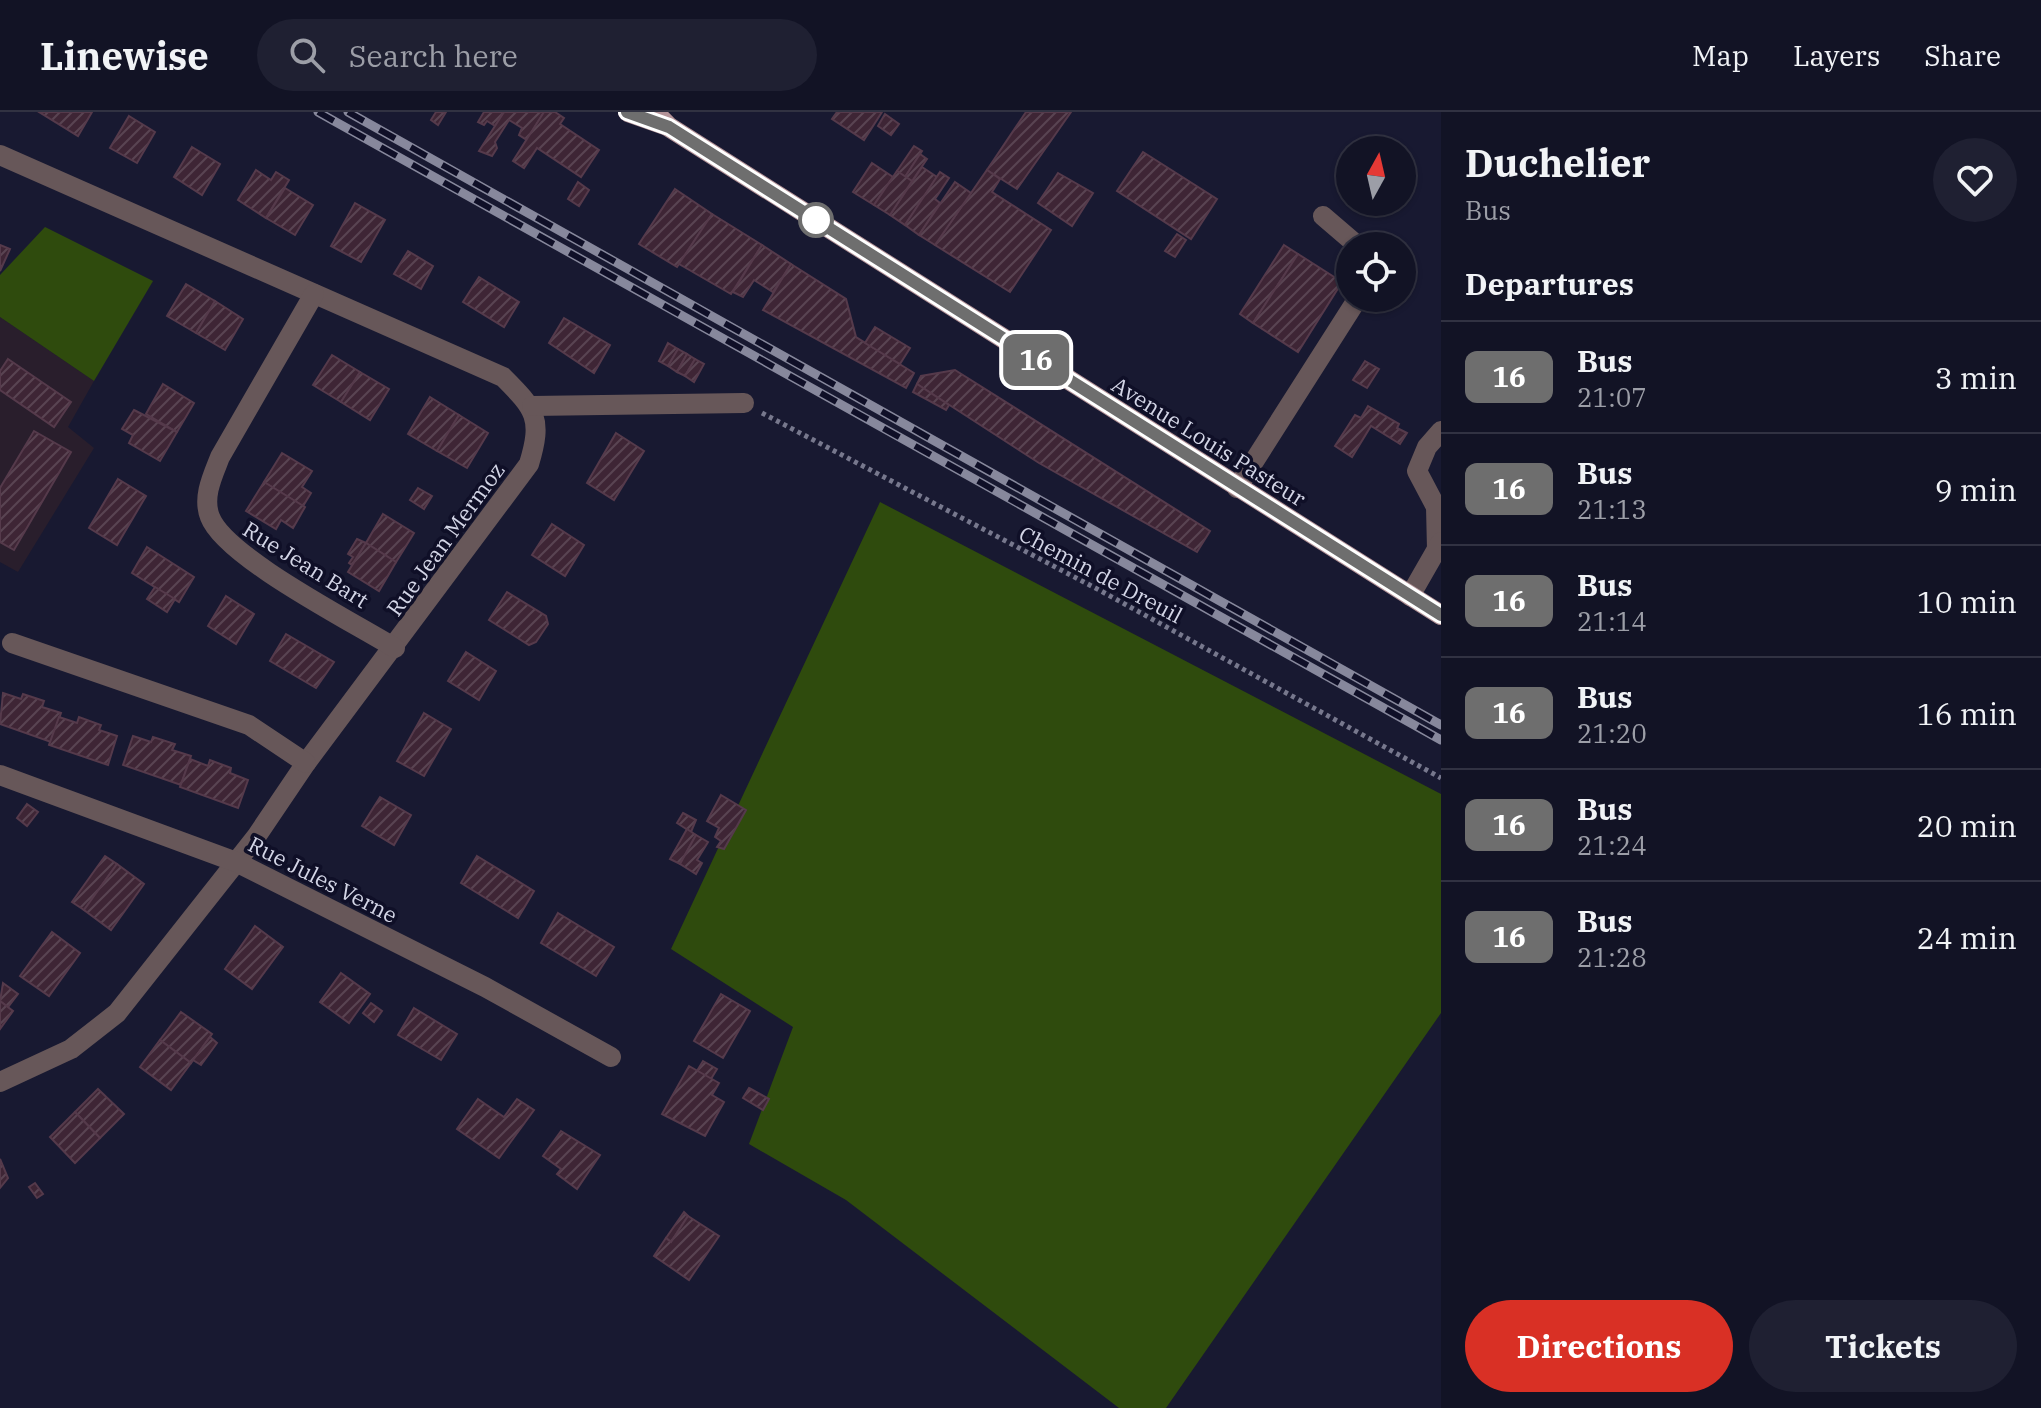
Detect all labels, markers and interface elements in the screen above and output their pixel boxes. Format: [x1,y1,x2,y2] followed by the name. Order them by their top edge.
[257,19,817,91] search box
[40,31,209,80] text: Linewise
[285,33,329,77] icon: search
[349,36,518,75] text: Search here
[1692,37,1749,74] text: Map
[1793,37,1880,74] text: Layers
[1924,37,2001,74] text: Share
[1336,136,1416,216] north arrow
[1336,136,1416,312] map controls
[1465,138,1650,187] text: Duchelier
[1933,138,2017,222] button: heart
[1465,193,1511,227] text: Bus
[799,203,833,237] unlabelled marker
[1336,232,1416,312] button: locate
[1465,264,1634,303] text: Departures
[1000,334,1072,386] line badge: 16
[1019,341,1053,378] text: 16
[1577,341,1632,380] text: Bus
[1492,358,1526,395] text: 16
[1935,358,2017,397] text: 3 min
[1107,370,1312,513] street label: Avenue Louis Pasteur
[1577,380,1647,414] text: 21:07
[1577,453,1632,492] text: Bus
[379,456,511,622] street label: Rue Jean Mermoz
[1492,470,1526,507] text: 16
[1935,470,2017,509] text: 9 min
[1577,492,1647,526] text: 21:13
[238,514,374,614] street label: Rue Jean Bart
[1014,519,1188,629] street label: Chemin de Dreuil
[1577,565,1632,604] text: Bus
[1492,582,1526,619] text: 16
[1917,582,2017,621] text: 10 min
[1577,604,1647,638] text: 21:14
[1577,677,1632,716] text: Bus
[1492,694,1526,731] text: 16
[1917,694,2017,733] text: 16 min
[1577,716,1647,750] text: 21:20
[1577,789,1632,828] text: Bus
[1492,806,1526,843] text: 16
[1917,806,2017,845] text: 20 min
[1577,828,1647,862] text: 21:24
[243,829,403,929] street label: Rue Jules Verne
[1577,901,1632,940] text: Bus
[1492,918,1526,955] text: 16
[1917,918,2017,957] text: 24 min
[1577,940,1647,974] text: 21:28
[1465,1300,1733,1392] button: Directions
[1749,1300,2017,1392] button: Tickets

